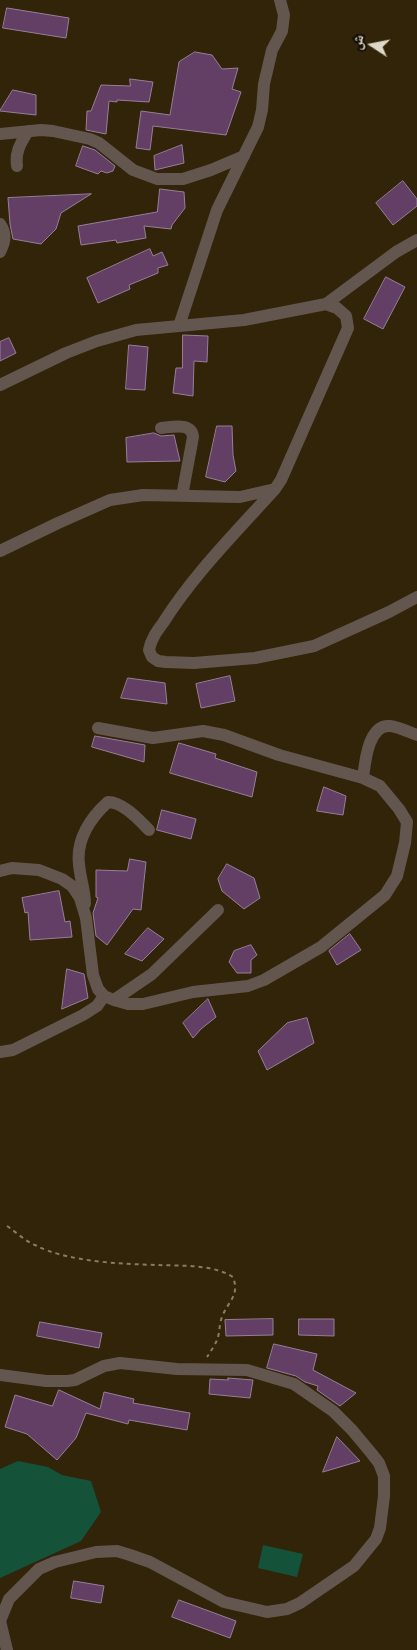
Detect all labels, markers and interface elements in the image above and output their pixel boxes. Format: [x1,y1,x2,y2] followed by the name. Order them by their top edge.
[347,20,397,70] north arrow
[347,33,368,51] text: ش

